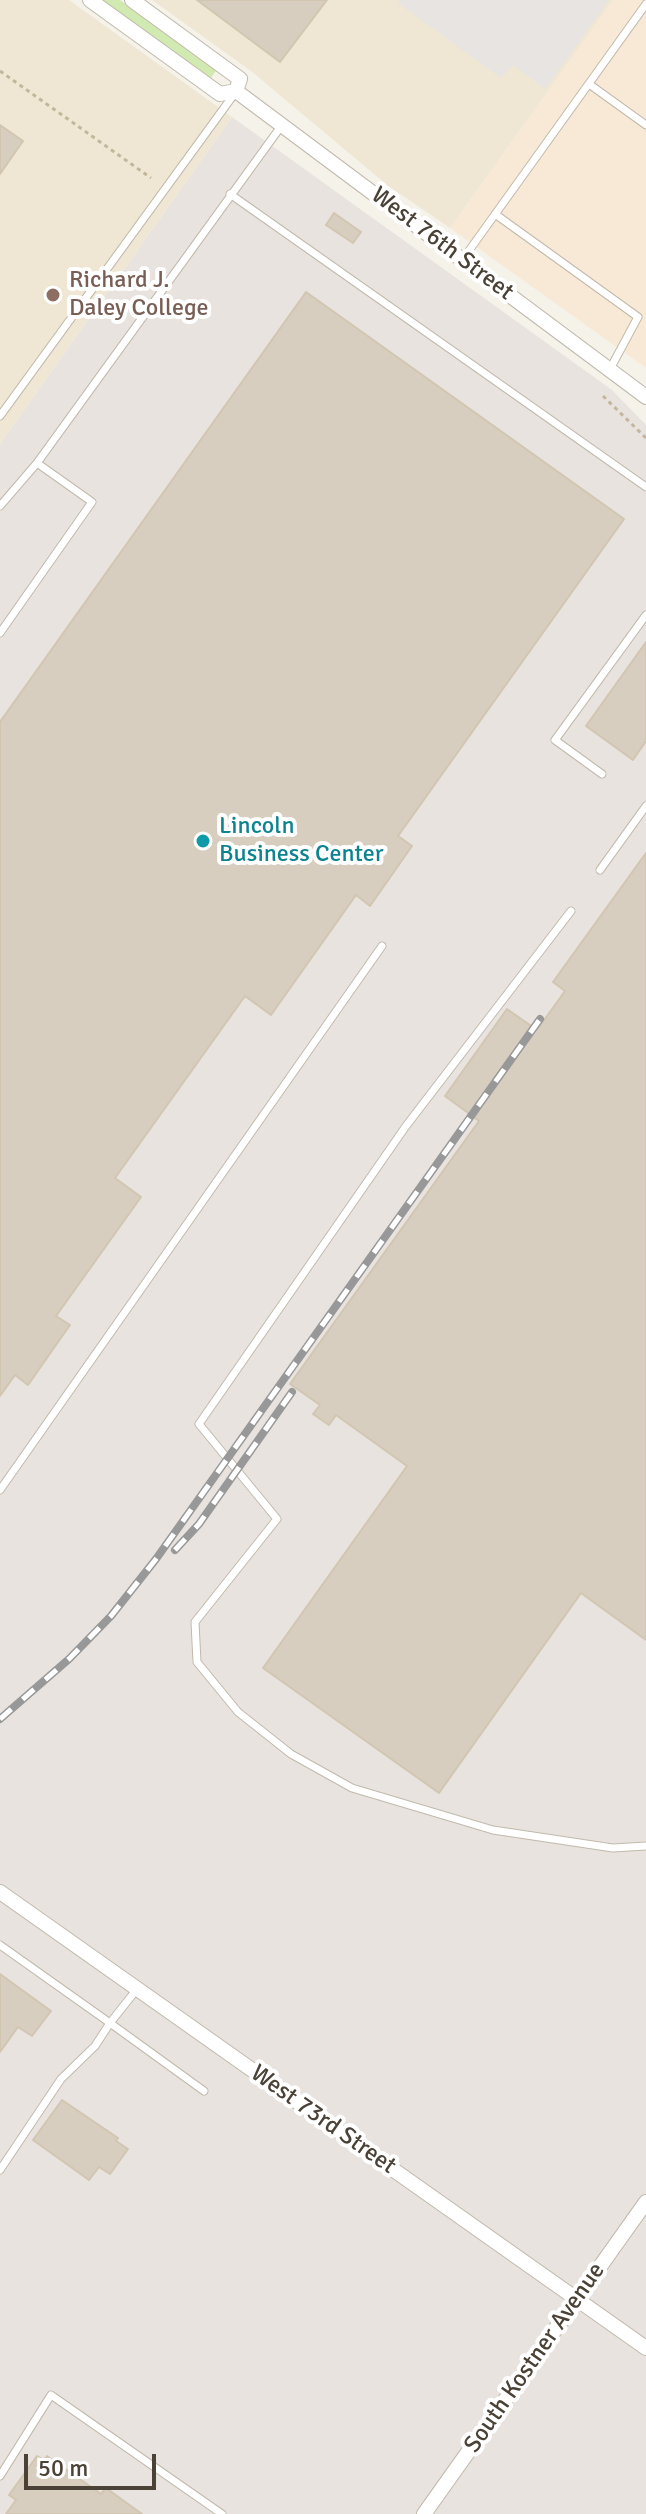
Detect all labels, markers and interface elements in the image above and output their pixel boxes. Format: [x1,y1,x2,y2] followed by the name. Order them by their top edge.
[365,181,519,307] street label: West 76th Street
[69,267,209,323] place label: Richard J. Daley College
[44,286,62,304] marker: Richard J. Daley College
[219,813,384,869] place label: Lincoln Business Center
[194,832,212,850] marker: Lincoln Business Center
[245,2059,401,2181] street label: West 73rd Street
[459,2257,611,2459] street label: South Kostner Avenue
[28,2438,160,2488] scale bar
[38,2453,88,2483] text: 50 m

